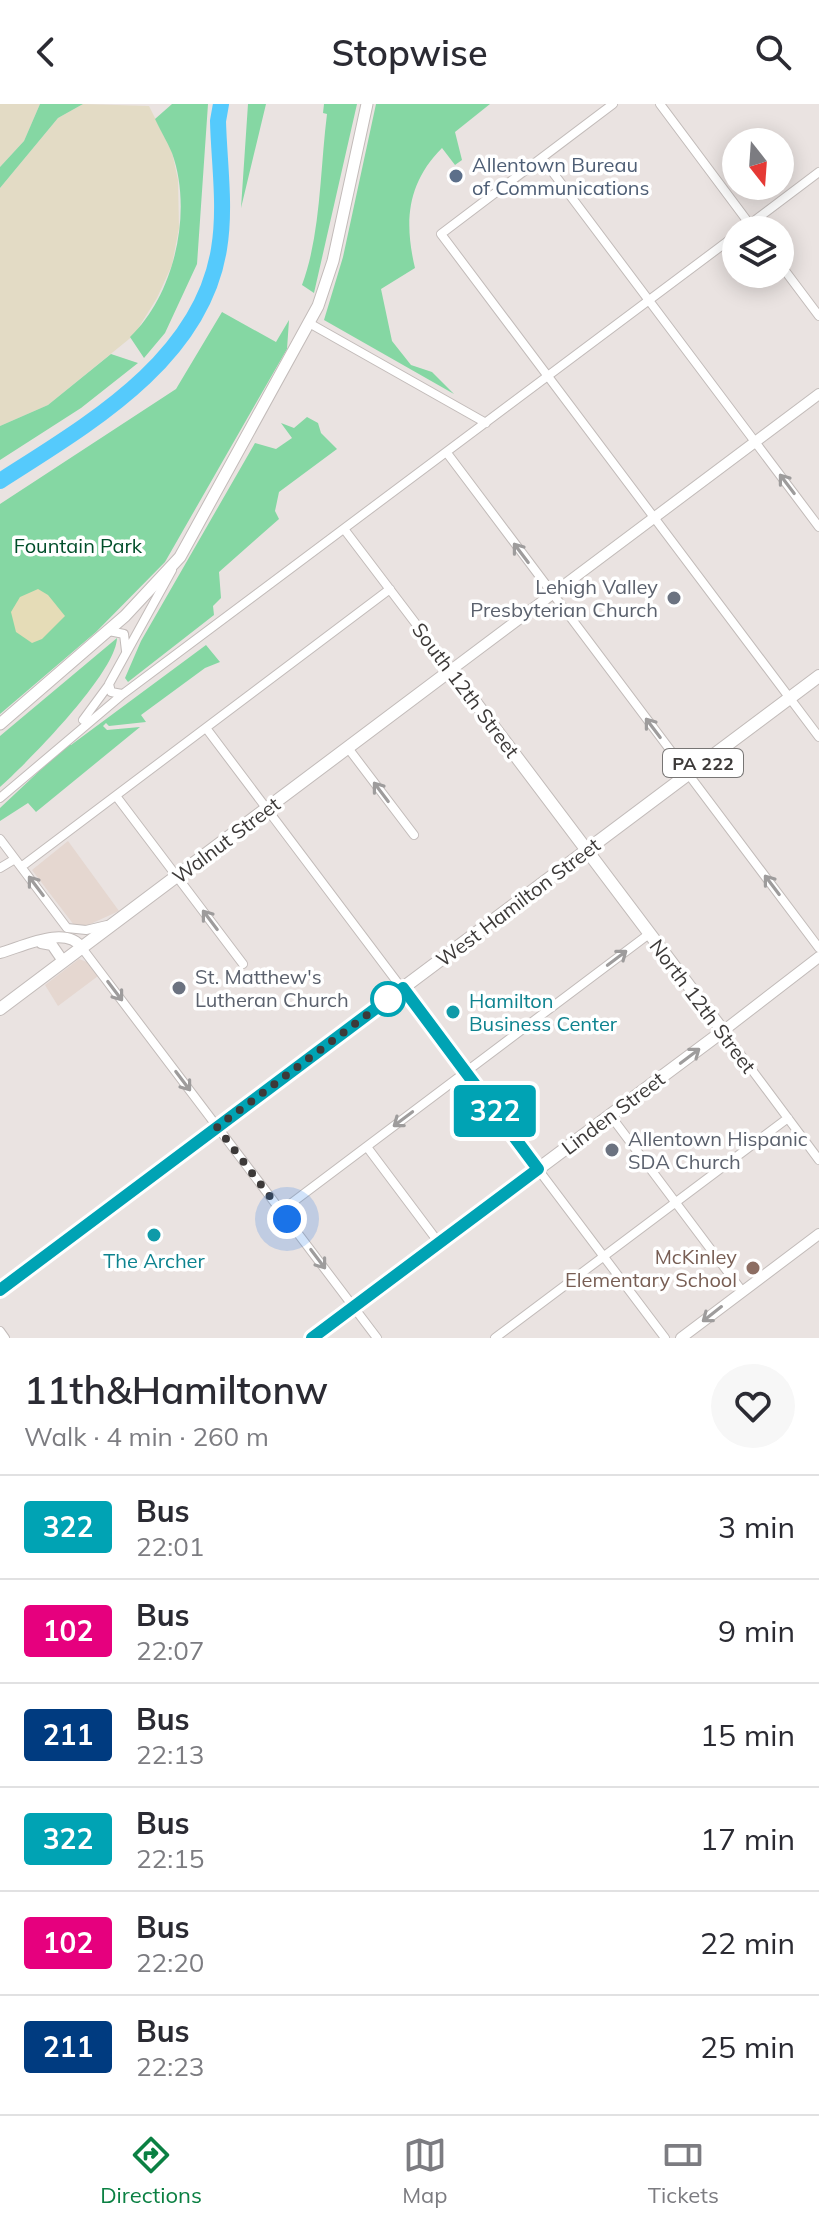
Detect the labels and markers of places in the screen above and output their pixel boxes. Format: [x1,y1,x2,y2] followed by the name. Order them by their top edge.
[472,152,649,200] place label: Allentown Bureau of Communications
[447,167,465,185] marker: Allentown Bureau of Communications
[470,574,658,622] place label: Lehigh Valley Presbyterian Church
[665,589,683,607] marker: Lehigh Valley Presbyterian Church
[195,964,349,1012] place label: St. Matthew's Lutheran Church
[170,979,188,997] marker: St. Matthew's Lutheran Church
[371,982,405,1016] unlabelled marker
[469,988,618,1036] place label: Hamilton Business Center
[444,1003,462,1021] marker: Hamilton Business Center
[628,1126,808,1174] place label: Allentown Hispanic SDA Church
[603,1141,621,1159] marker: Allentown Hispanic SDA Church
[145,1226,163,1244] marker: The Archer
[565,1244,737,1292] place label: McKinley Elementary School
[103,1248,205,1273] place label: The Archer
[744,1259,762,1277] marker: McKinley Elementary School

